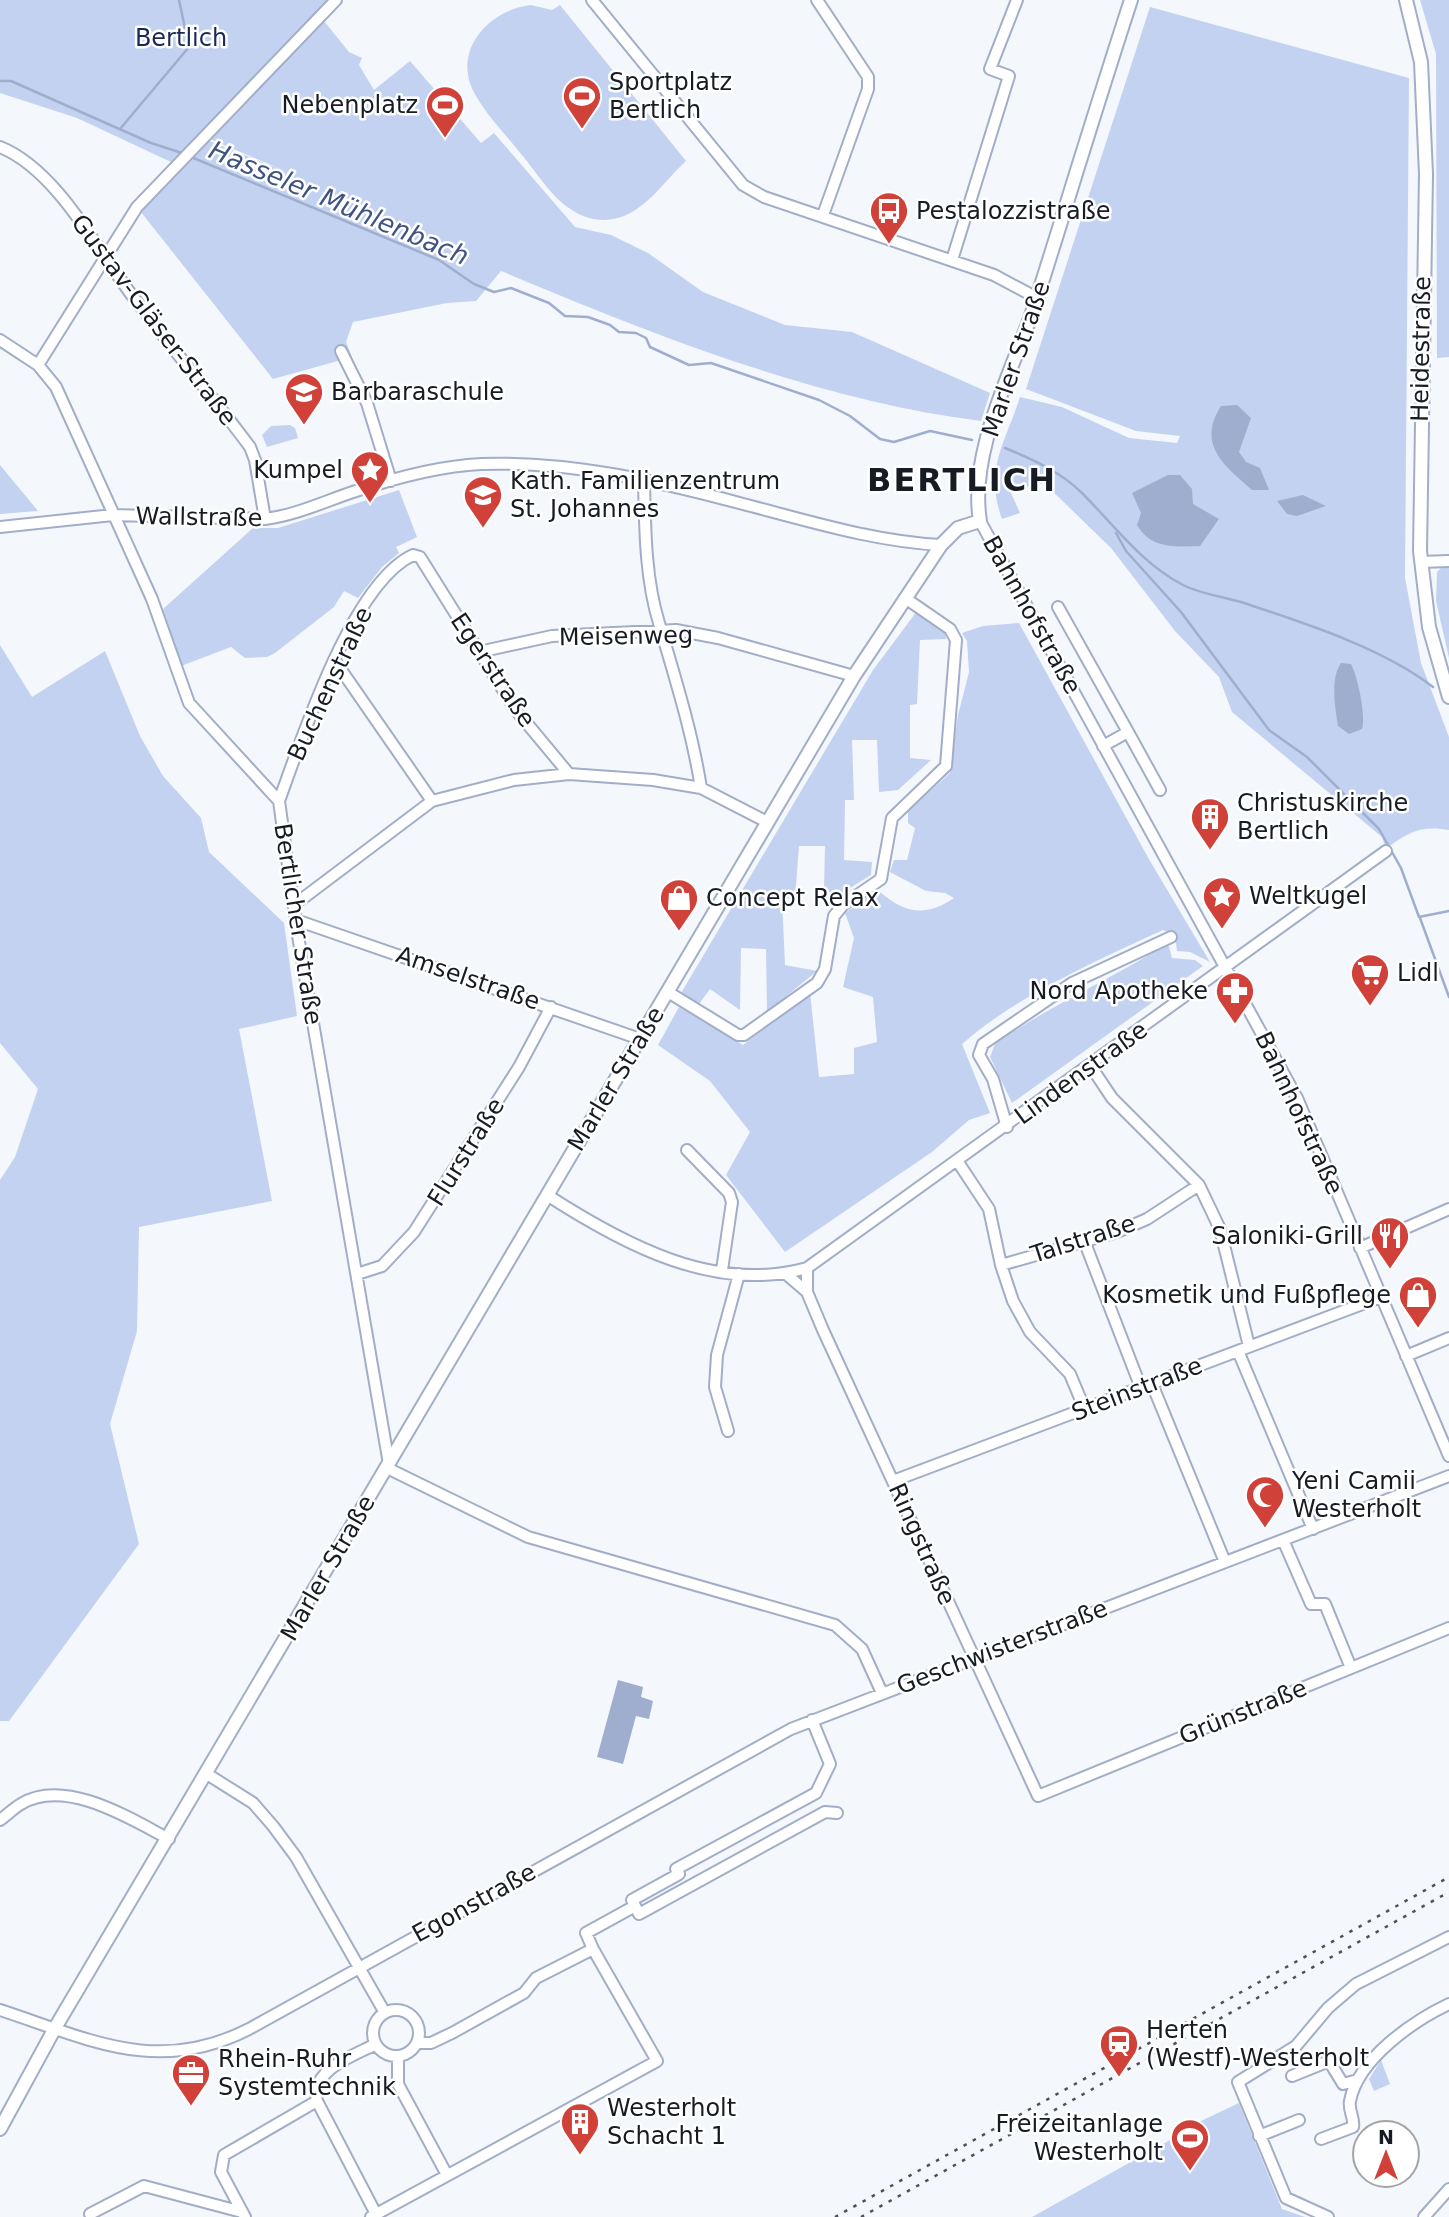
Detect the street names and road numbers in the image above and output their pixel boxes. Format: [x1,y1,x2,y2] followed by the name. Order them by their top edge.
[66,209,242,431] street label: Gustav-Gläser-Straße
[1406,276,1436,422] street label: Heidestraße
[976,277,1056,441] street label: Marler Straße
[135,502,263,532] street label: Wallstraße
[977,531,1087,699] street label: Bahnhofstraße
[282,603,378,765] street label: Buchenstraße
[445,608,541,732] street label: Egerstraße
[559,621,693,651] street label: Meisenweg
[268,821,328,1027] street label: Bertlicher Straße
[392,940,544,1016] street label: Amselstraße
[562,1002,670,1156] street label: Marler Straße
[1009,1016,1153,1130] street label: Lindenstraße
[1249,1027,1349,1199] street label: Bahnhofstraße
[422,1093,510,1211] street label: Flurstraße
[1026,1209,1139,1269] street label: Talstraße
[1068,1351,1206,1427] street label: Steinstraße
[883,1479,961,1609] street label: Ringstraße
[275,1490,381,1646] street label: Marler Straße
[893,1594,1111,1700] street label: Geschwisterstraße
[1175,1674,1311,1750] street label: Grünstraße
[407,1858,541,1948] street label: Egonstraße

